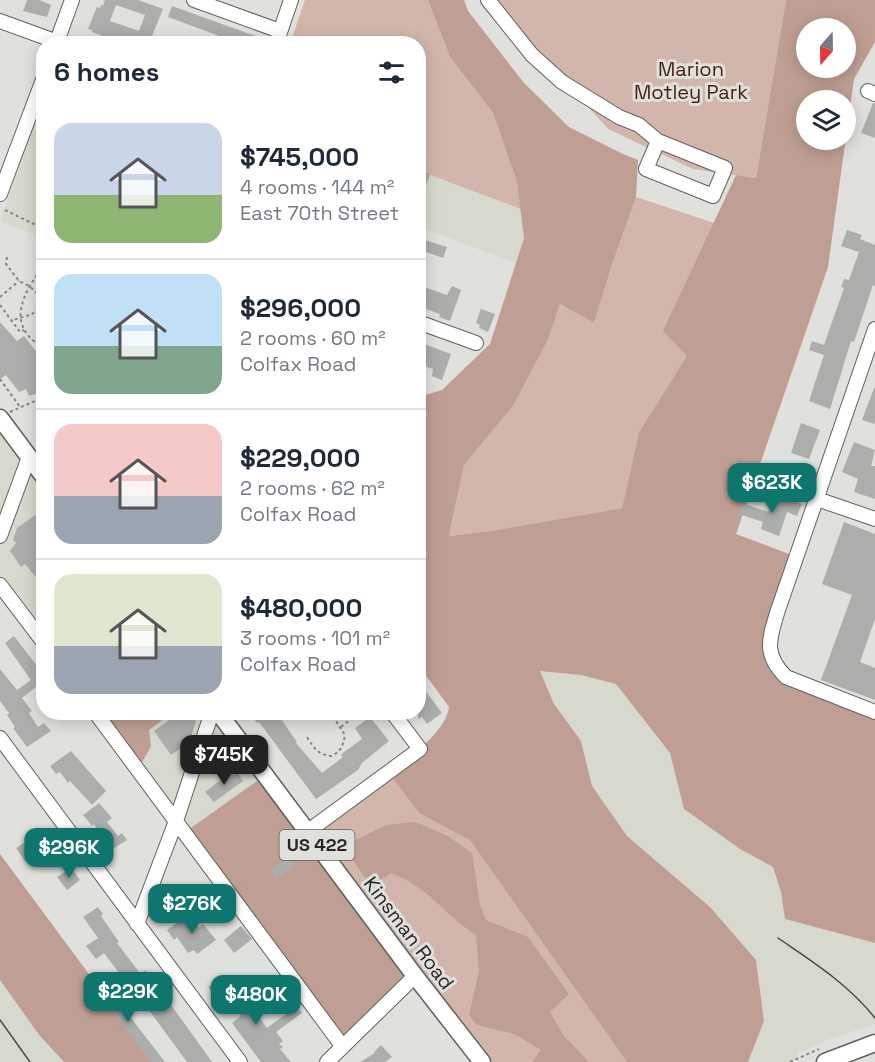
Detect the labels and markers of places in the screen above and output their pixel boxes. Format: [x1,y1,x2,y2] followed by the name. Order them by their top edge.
[730,463,814,514] pin: $623K
[182,735,266,786] pin: $745K
[27,828,111,879] pin: $296K
[150,884,234,935] pin: $276K
[86,972,170,1023] pin: $229K
[214,975,298,1026] pin: $480K

